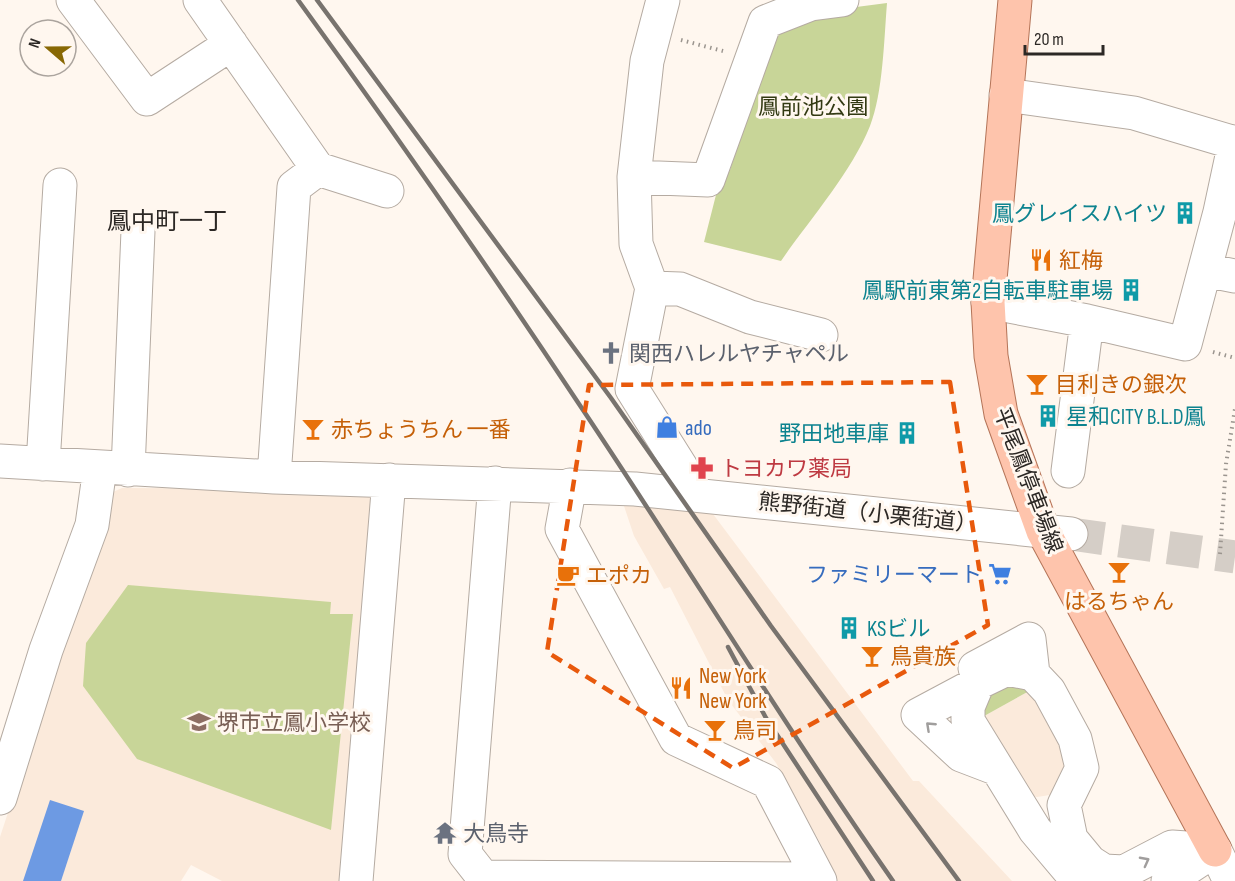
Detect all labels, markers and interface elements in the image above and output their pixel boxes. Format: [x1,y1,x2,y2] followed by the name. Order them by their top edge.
[18,18,78,78] north arrow
[1025,18,1103,56] scale bar
[1034,29,1064,50] text: 20 m
[25,36,46,51] text: N
[758,94,868,121] park label: 鳳前池公園
[1172,200,1198,226] building icon: 鳳グレイスハイツ
[992,201,1167,228] place label: 鳳グレイスハイツ
[107,207,227,236] district label: 鳳中町一丁
[1028,247,1054,273] restaurant icon: 紅梅
[1059,248,1103,275] place label: 紅梅
[1118,277,1144,303] building icon: 鳳駅前東第2自転車駐車場
[862,278,1113,305] place label: 鳳駅前東第2自転車駐車場
[598,340,624,366] church icon: 関西ハレルヤチャペル
[629,341,849,368] place label: 関西ハレルヤチャペル
[1024,371,1050,397] bar icon: 目利きの銀次
[1055,372,1187,399] place label: 目利きの銀次
[1035,403,1061,429] building icon: 星和CITY B.L.D鳳
[987,404,1068,557] street label: 平尾鳳停車場線
[1066,404,1205,431] place label: 星和CITY B.L.D鳳
[654,414,680,440] shop icon: ado
[685,415,712,442] place label: ado
[300,416,326,442] bar icon: 赤ちょうちん 一番
[331,417,511,444] place label: 赤ちょうちん 一番
[894,420,920,446] building icon: 野田地車庫
[779,421,889,448] place label: 野田地車庫
[689,455,715,481] pharmacy icon: トヨカワ薬局
[720,456,852,483] place label: トヨカワ薬局
[757,489,979,538] street label: 熊野街道（小栗街道）
[1106,559,1132,585] bar icon: はるちゃん
[987,561,1013,587] supermarket icon: ファミリーマート
[555,562,581,588] cafe icon: エポカ
[806,562,982,589] place label: ファミリーマート
[586,563,652,590] place label: エポカ
[1064,589,1174,616] place label: はるちゃん
[836,615,862,641] building icon: KSビル
[867,616,930,643] place label: KSビル
[859,643,885,669] bar icon: 鳥貴族
[890,644,956,671] place label: 鳥貴族
[699,663,767,715] place label: New York New York
[668,675,694,701] restaurant icon: New York New York
[186,709,212,735] school or university icon: 堺市立鳳小学校
[217,710,371,737] place label: 堺市立鳳小学校
[702,717,728,743] bar icon: 鳥司
[733,718,777,745] place label: 鳥司
[926,722,937,733] one-way arrow
[432,820,458,846] temple icon: 大鳥寺
[463,821,529,848] place label: 大鳥寺
[1138,857,1149,868] one-way arrow

